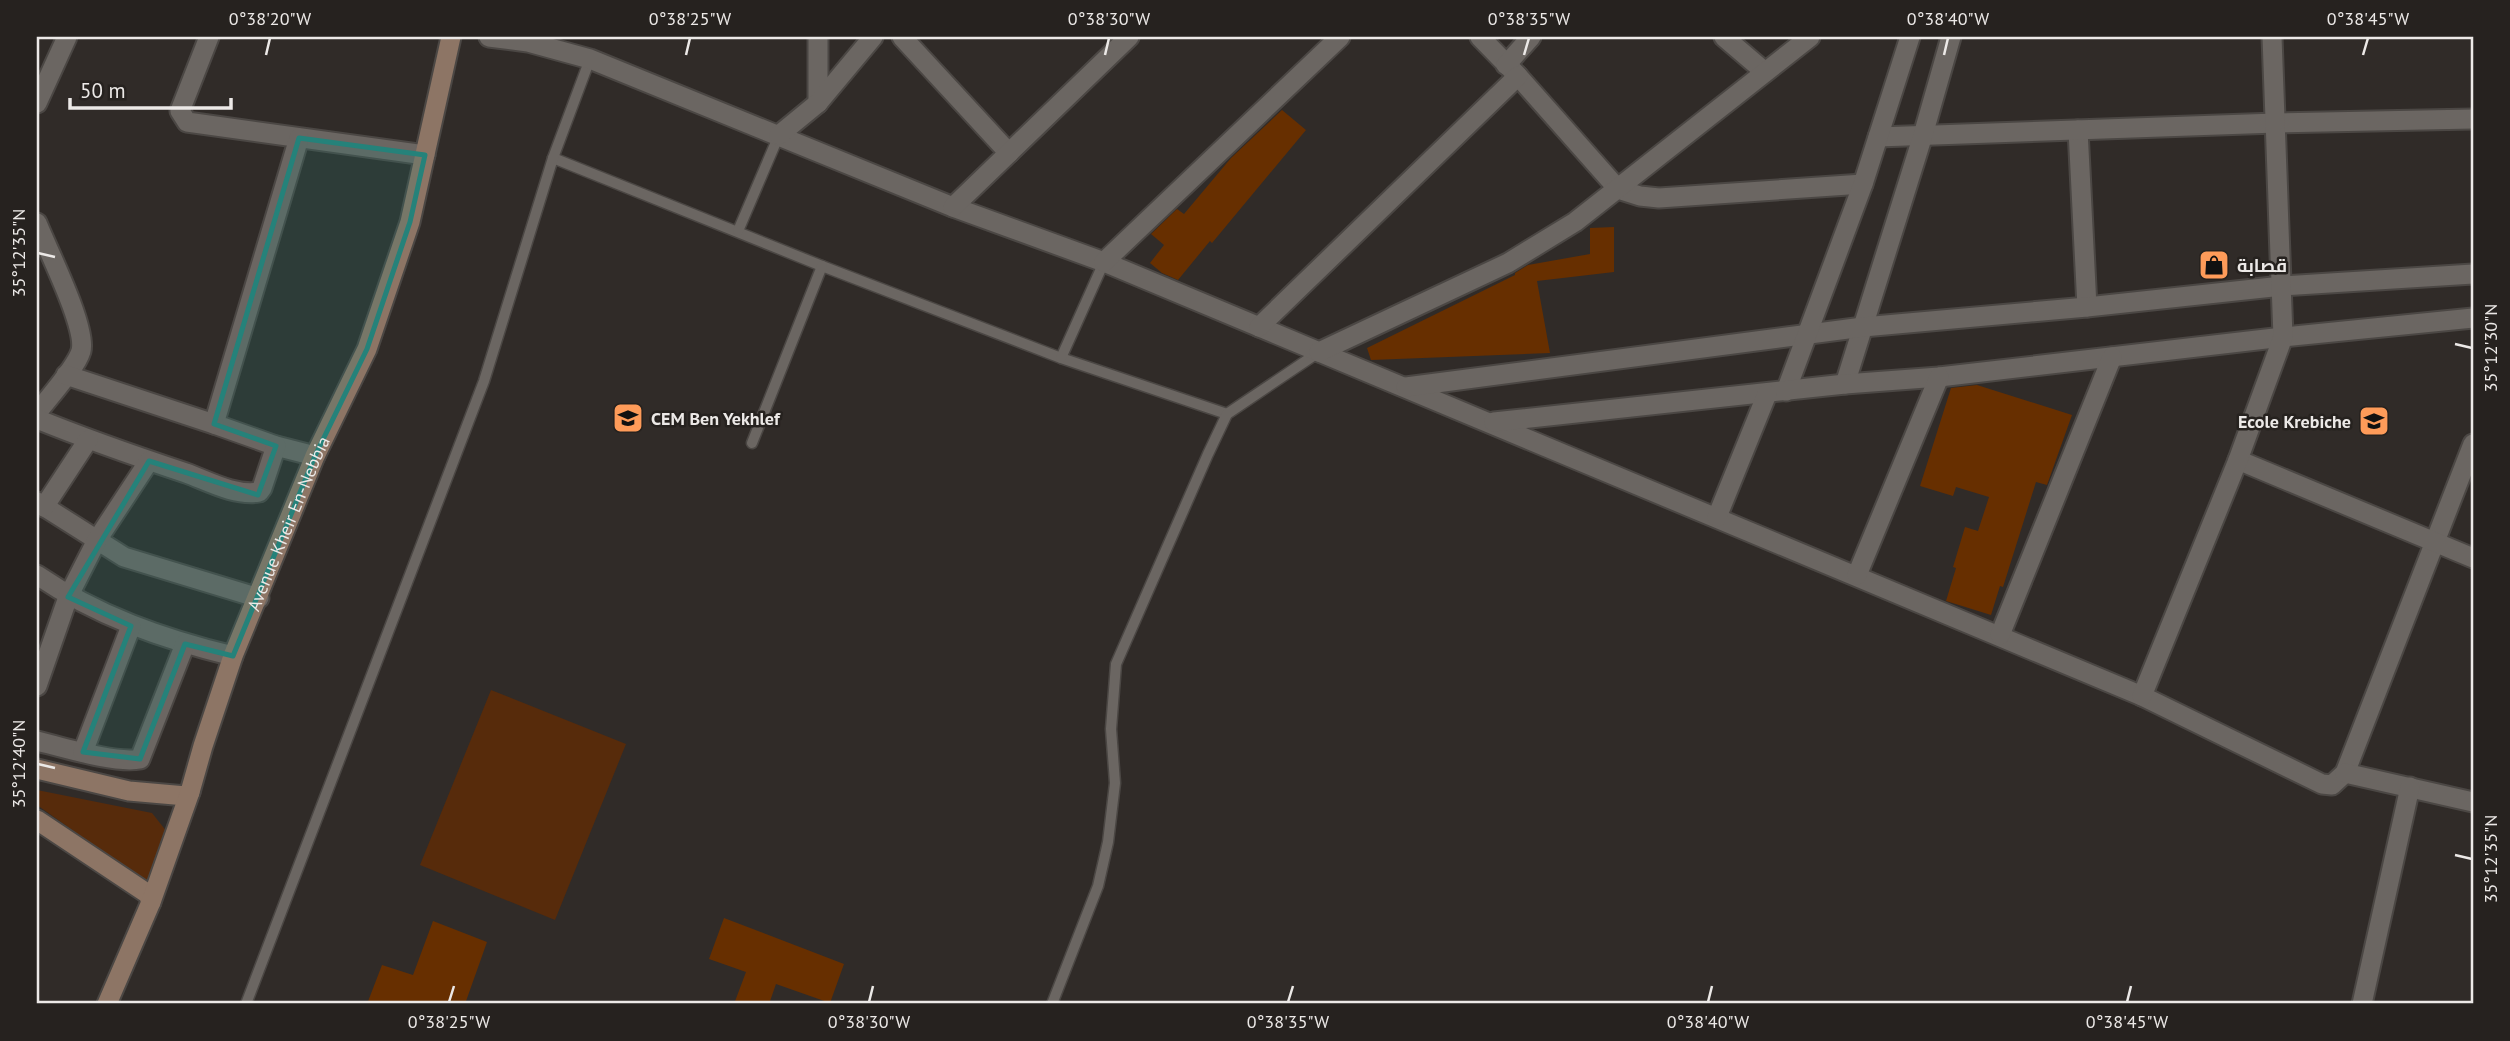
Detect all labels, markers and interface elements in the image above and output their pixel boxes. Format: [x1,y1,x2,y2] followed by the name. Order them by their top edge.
[229,7,311,30] text: 0°38'20"W
[649,7,731,30] text: 0°38'25"W
[1068,7,1150,30] text: 0°38'30"W
[1488,7,1570,30] text: 0°38'35"W
[1907,7,1989,30] text: 0°38'40"W
[2327,7,2409,30] text: 0°38'45"W
[70,66,231,110] scale bar
[80,77,126,104] text: 50 m
[7,209,30,297] text: 35°12'35"N
[2197,248,2231,282] shop icon: قصابة
[2237,254,2287,277] place label: قصابة
[2479,304,2502,392] text: 35°12'30"N
[611,401,645,435] school or university icon: CEM Ben Yekhlef
[2357,404,2391,438] school or university icon: Ecole Krebiche
[651,407,781,430] place label: CEM Ben Yekhlef
[2238,410,2351,433] place label: Ecole Krebiche
[241,432,335,614] street label: Avenue Kheir En-Nebbia
[7,720,30,808] text: 35°12'40"N
[2479,815,2502,903] text: 35°12'35"N
[408,1010,490,1033] text: 0°38'25"W
[828,1010,910,1033] text: 0°38'30"W
[1247,1010,1329,1033] text: 0°38'35"W
[1667,1010,1749,1033] text: 0°38'40"W
[2086,1010,2168,1033] text: 0°38'45"W

